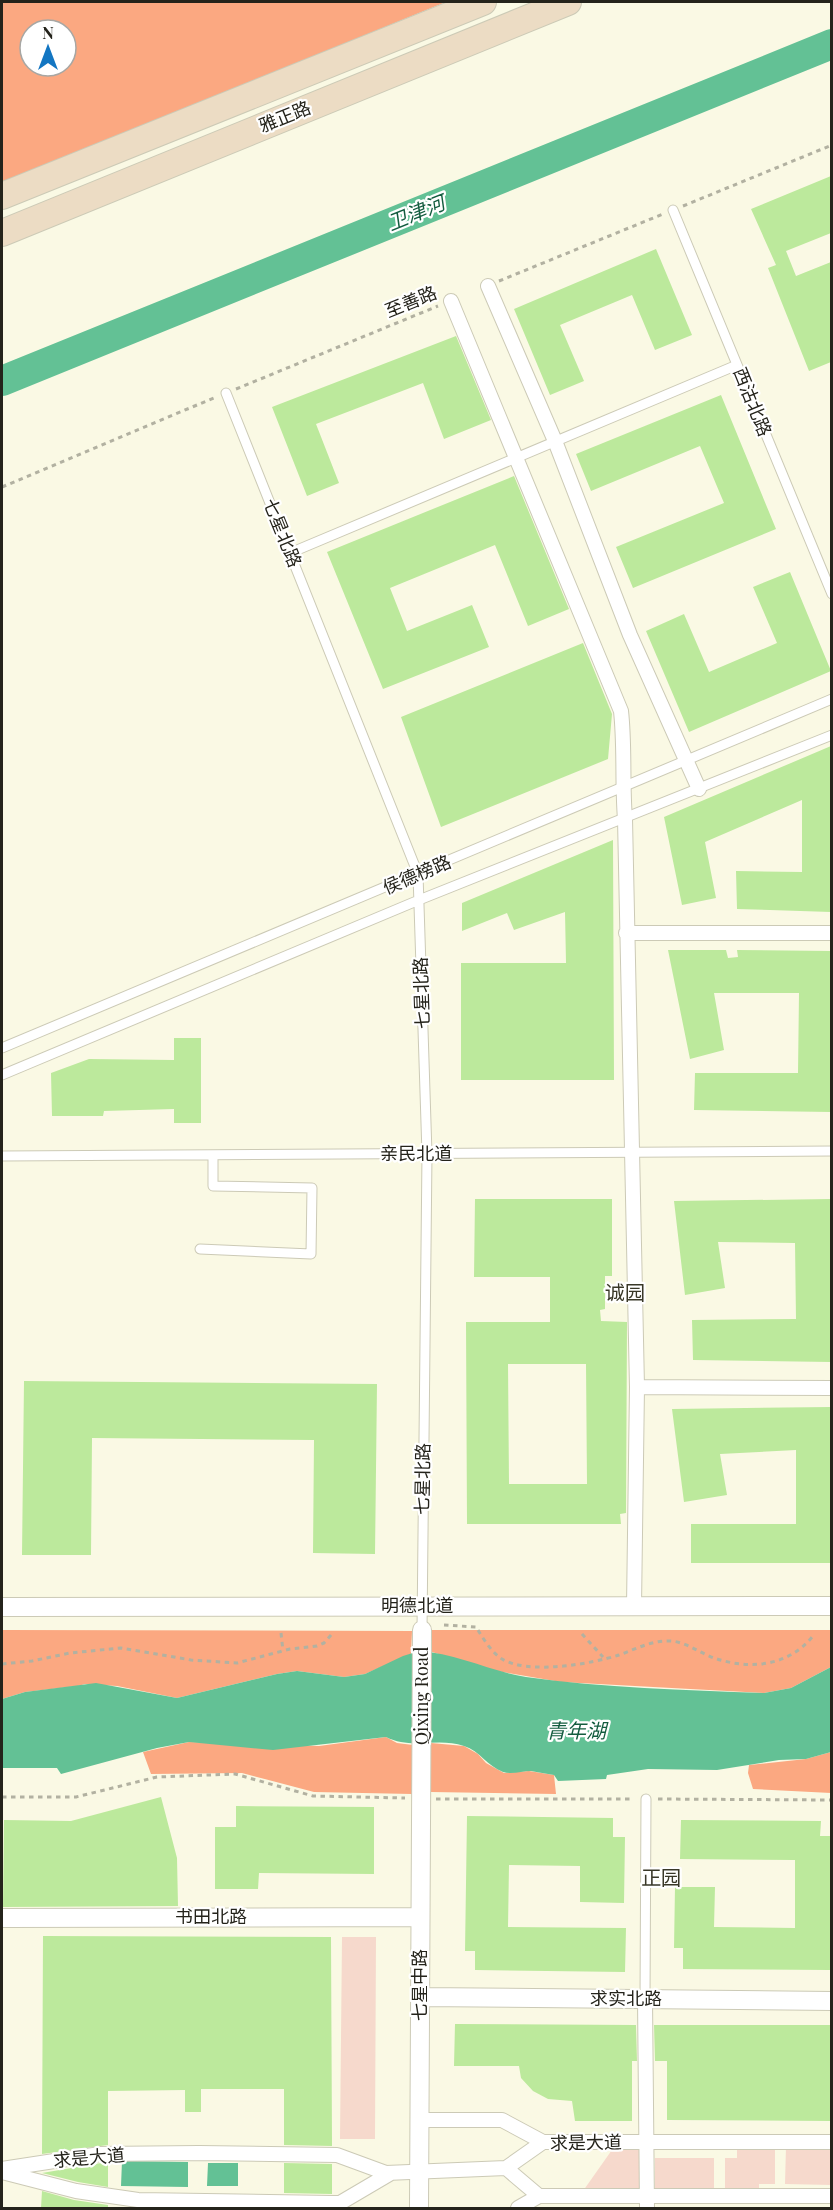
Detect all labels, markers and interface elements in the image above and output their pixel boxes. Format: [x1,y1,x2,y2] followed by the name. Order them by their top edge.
[18,18,78,78] north arrow
[42,22,54,43] text: N
[255,95,314,137] street label: 雅正路
[383,186,452,235] water label: 卫津河
[381,280,440,322] street label: 至善路
[728,364,778,439] street label: 西沽北路
[258,495,308,570] street label: 七星北路
[379,849,454,899] street label: 侯德榜路
[408,957,434,1029] street label: 七星北路
[380,1141,452,1165] street label: 亲民北道
[605,1278,645,1305] district label: 诚园
[409,1443,435,1515] street label: 七星北路
[381,1593,453,1617] street label: 明德北道
[409,1646,433,1745] street label: Qixing Road
[546,1716,609,1743] water label: 青年湖
[641,1863,681,1890] district label: 正园
[175,1904,247,1928] street label: 书田北路
[407,1949,431,2021] street label: 七星中路
[590,1986,662,2010] street label: 求实北路
[550,2129,622,2155] street label: 求是大道
[52,2142,126,2172] street label: 求是大道

